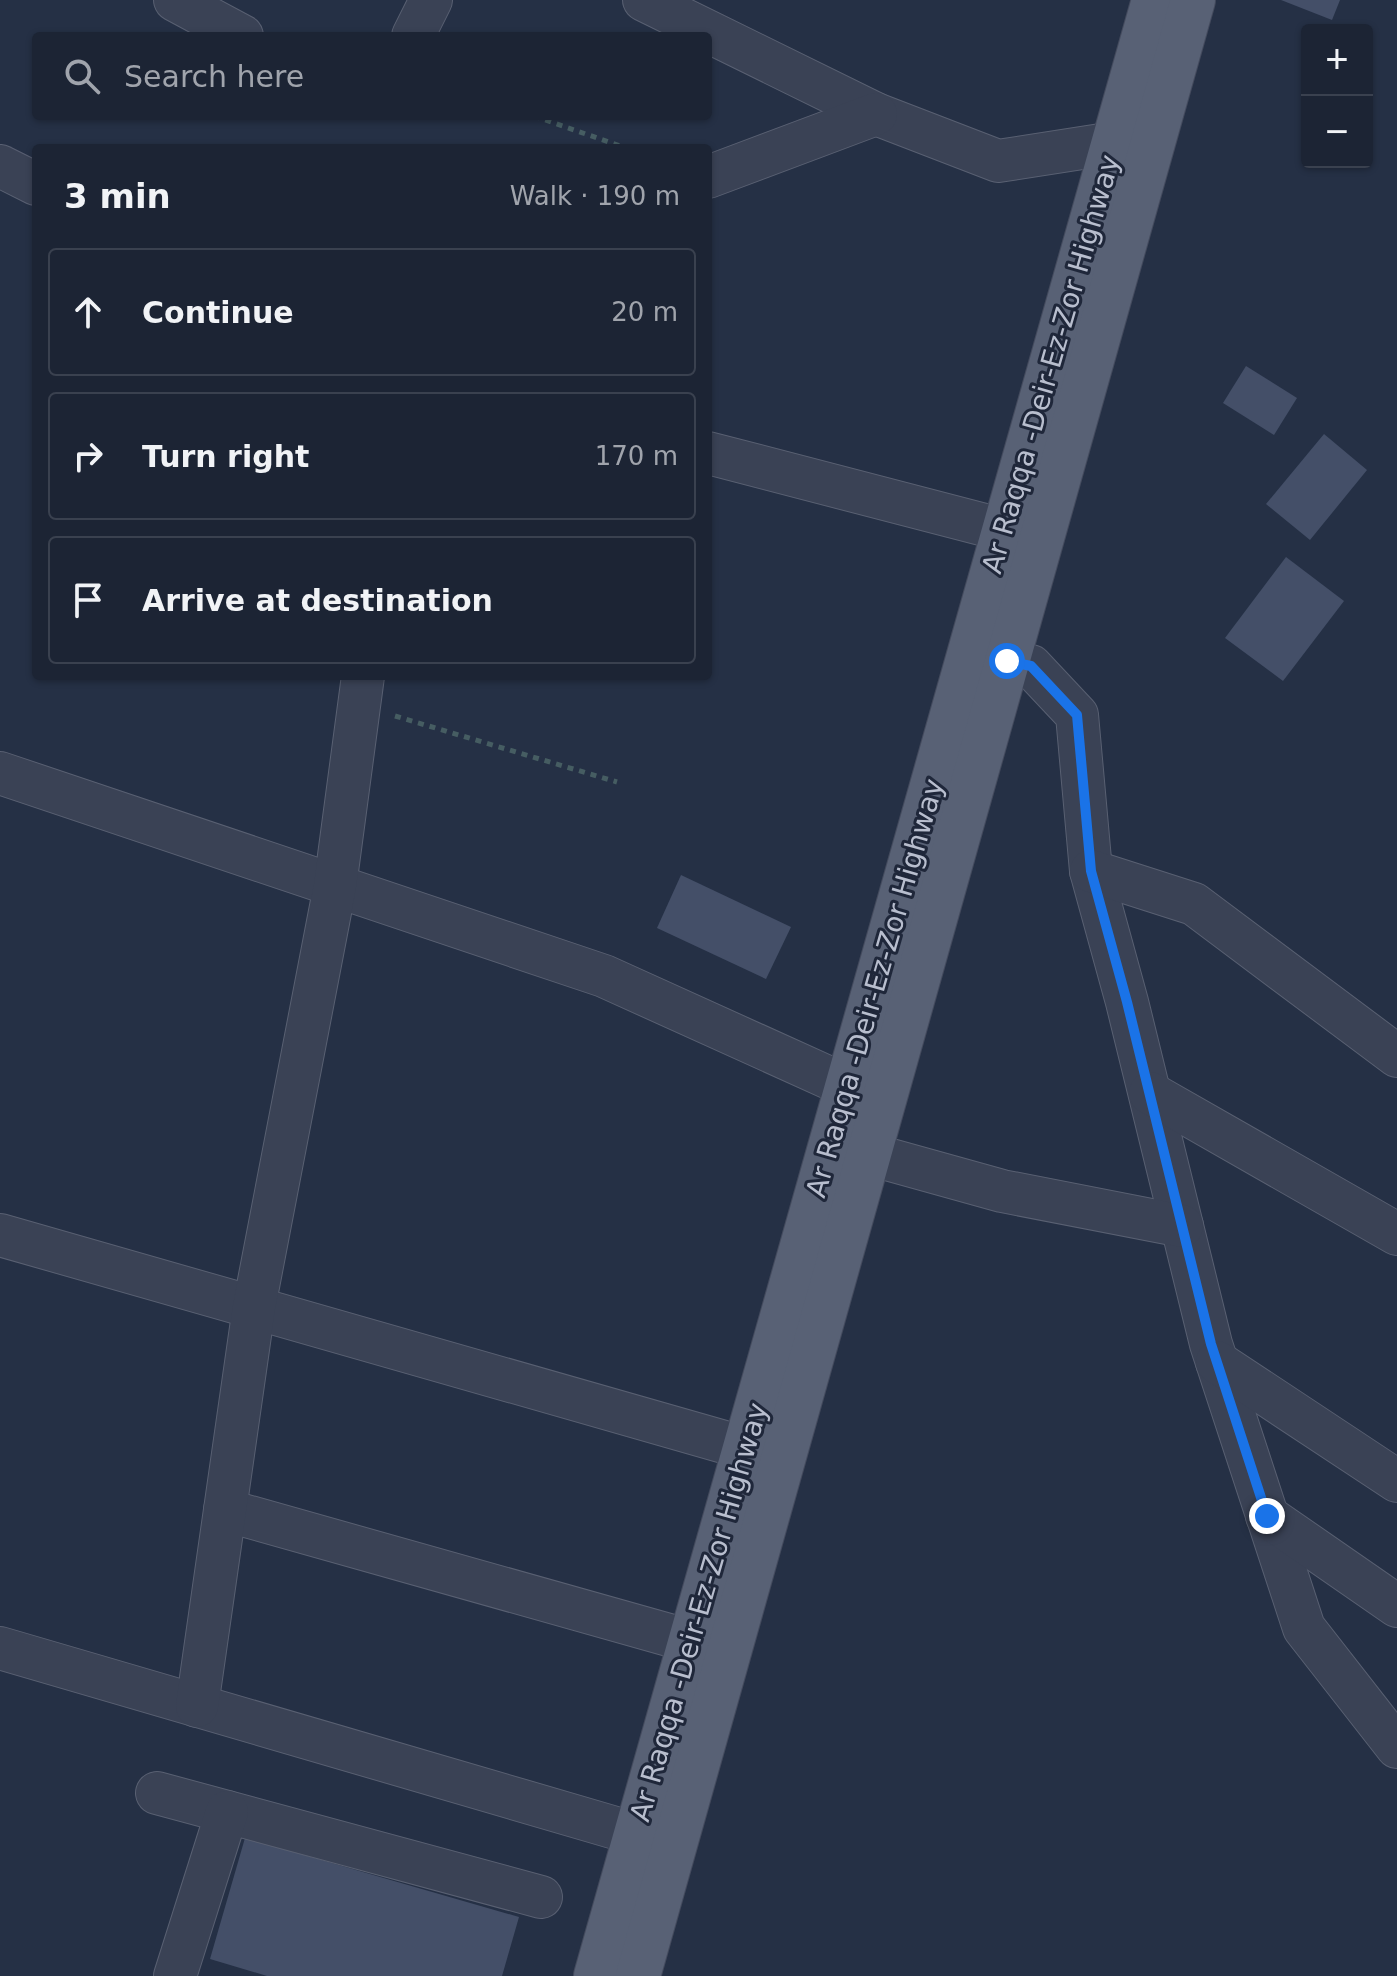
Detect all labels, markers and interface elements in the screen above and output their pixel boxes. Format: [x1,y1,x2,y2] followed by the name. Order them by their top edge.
[1301,24,1373,168] map controls
[1301,24,1373,96] button: +
[32,32,712,120] search box
[60,54,104,98] icon: search
[124,59,304,94] text: Search here
[1301,96,1373,168] button: −
[975,151,1127,577] street label: Ar Raqqa -Deir-Ez-Zor Highway
[64,176,171,216] text: 3 min
[510,181,680,211] text: Walk · 190 m
[66,290,110,334] icon: ahead
[142,295,294,330] text: Continue
[611,297,678,327] text: 20 m
[66,434,110,478] icon: right
[142,439,309,474] text: Turn right
[595,441,678,471] text: 170 m
[66,578,110,622] icon: arrive
[142,583,493,618] text: Arrive at destination
[989,643,1025,679] route start
[799,775,951,1201] street label: Ar Raqqa -Deir-Ez-Zor Highway
[623,1399,775,1825] street label: Ar Raqqa -Deir-Ez-Zor Highway
[1249,1498,1285,1534] route end

